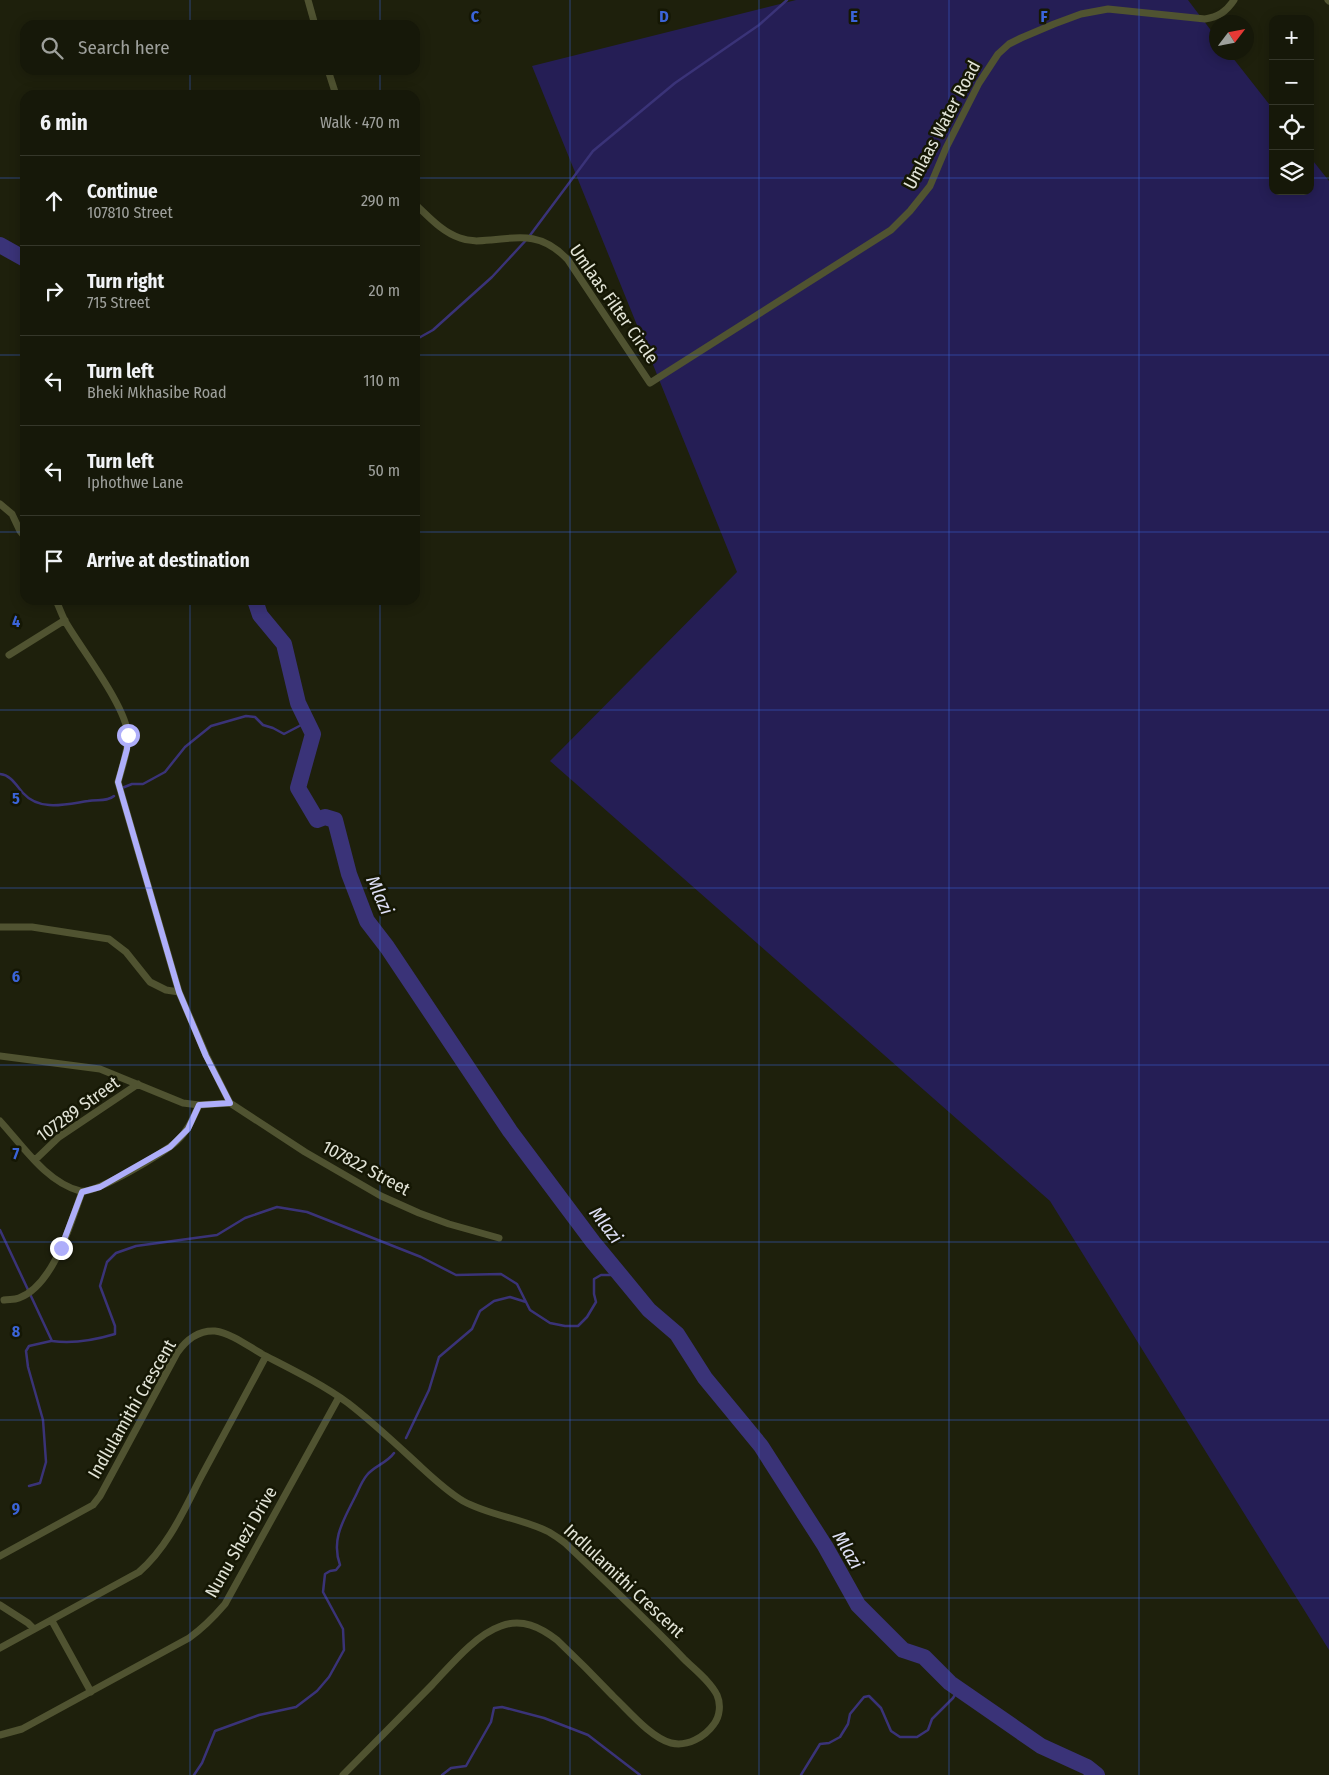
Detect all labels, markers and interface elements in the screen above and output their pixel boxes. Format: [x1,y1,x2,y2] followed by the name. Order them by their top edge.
[471,7,480,26] text: C
[659,7,669,26] text: D
[850,7,858,26] text: E
[1040,7,1048,26] text: F
[1209,15,1254,60] north arrow
[1269,15,1314,195] map controls
[1269,15,1314,60] button: +
[20,20,420,75] search box
[38,34,66,62] icon: search
[78,36,170,59] text: Search here
[899,57,985,193] street label: Umlaas Water Road
[1269,60,1314,105] button: −
[1269,105,1314,150] button: locate
[40,110,88,136] text: 6 min
[320,113,400,132] text: Walk · 470 m
[1269,150,1314,195] button: layers
[87,180,158,203] text: Continue
[40,187,68,215] icon: ahead
[361,191,400,210] text: 290 m
[87,203,173,222] text: 107810 Street
[565,240,663,368] street label: Umlaas Filter Circle
[87,270,164,293] text: Turn right
[40,277,68,305] icon: right
[369,281,400,300] text: 20 m
[87,293,150,312] text: 715 Street
[87,360,154,383] text: Turn left
[40,367,68,395] icon: left
[363,371,400,390] text: 110 m
[87,383,227,402] text: Bheki Mkhasibe Road
[87,450,154,473] text: Turn left
[40,457,68,485] icon: left
[368,461,400,480] text: 50 m
[87,473,184,492] text: Iphothwe Lane
[40,547,68,575] icon: arrive
[87,549,250,572] text: Arrive at destination
[12,612,20,631] text: 4
[117,724,140,747] route start
[12,789,20,808] text: 5
[361,872,399,918] water label: Mlazi
[12,967,20,986] text: 6
[32,1072,124,1146] street label: 107289 Street
[318,1136,414,1200] street label: 107822 Street
[13,1144,20,1163] text: 7
[584,1202,628,1248] water label: Mlazi
[50,1237,73,1260] route end
[12,1322,21,1341] text: 8
[83,1335,181,1482] street label: Indlulamithi Crescent
[200,1482,282,1601] street label: Nunu Shezi Drive
[12,1499,20,1518] text: 9
[559,1519,689,1643] street label: Indlulamithi Crescent
[828,1527,868,1573] water label: Mlazi

